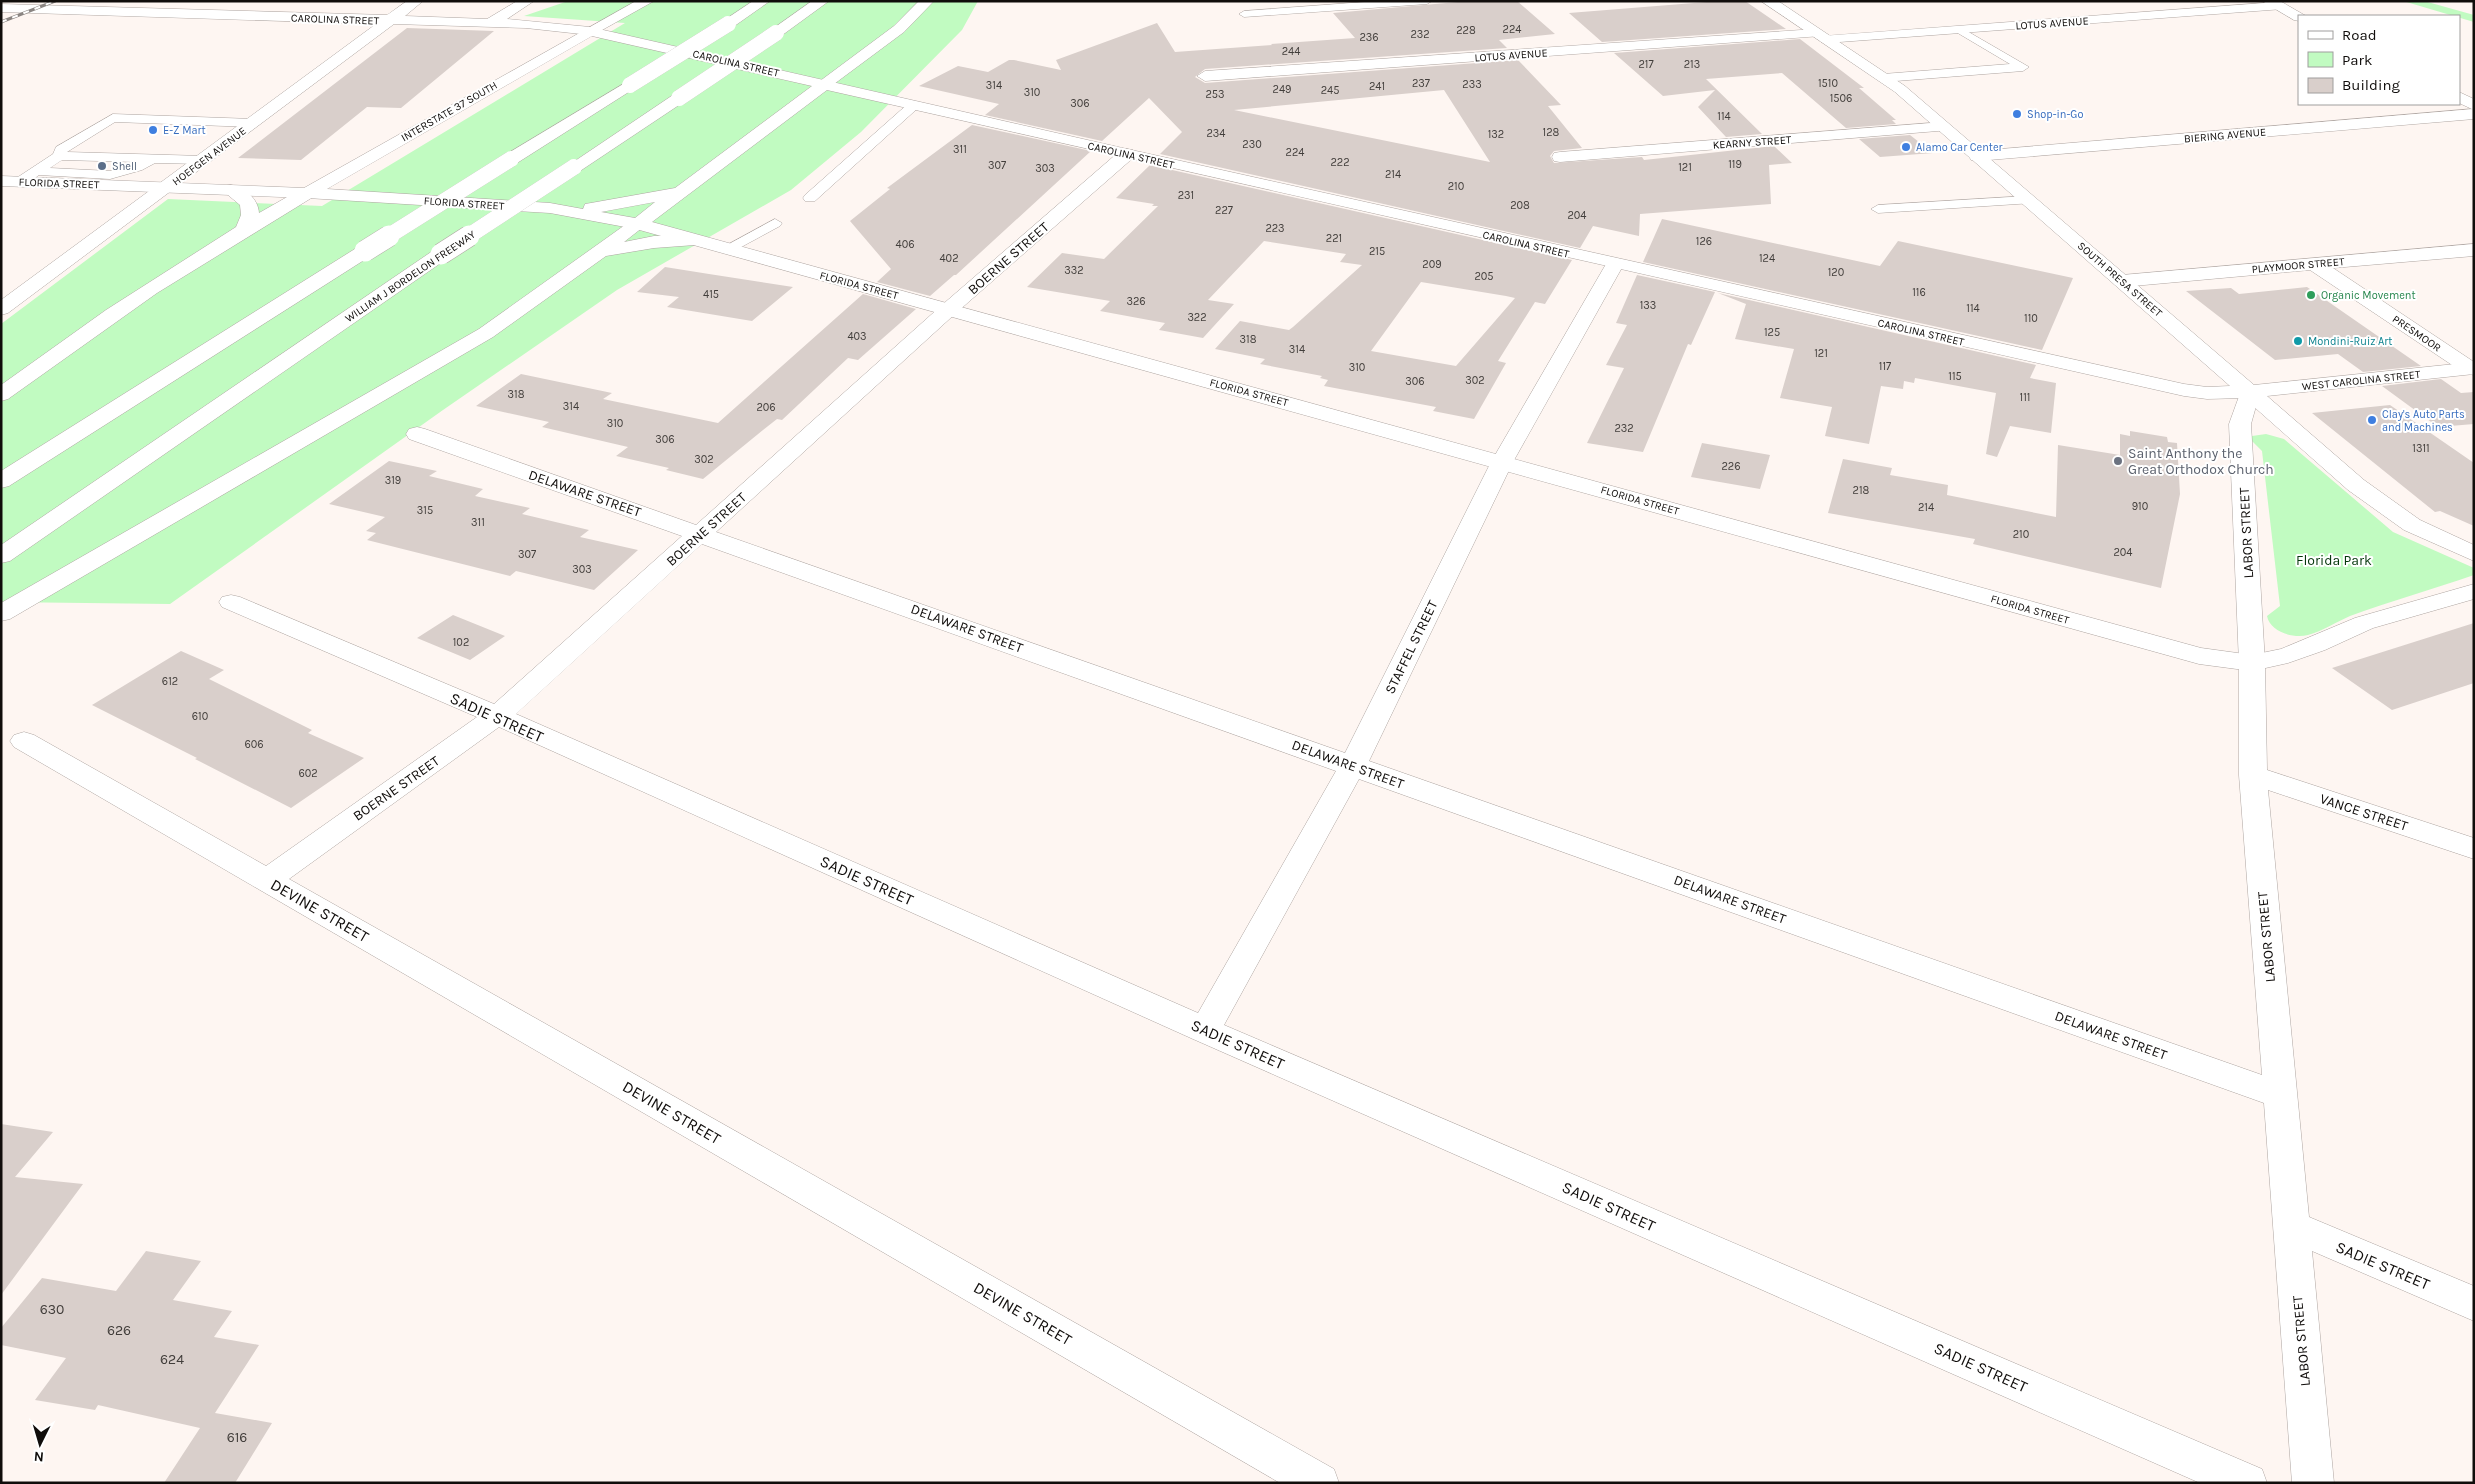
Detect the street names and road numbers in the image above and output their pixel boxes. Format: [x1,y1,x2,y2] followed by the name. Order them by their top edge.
[291,11,380,28] street label: CAROLINA STREET
[2015,14,2089,33] street label: LOTUS AVENUE
[1474,46,1548,65] street label: LOTUS AVENUE
[691,47,781,80] street label: CAROLINA STREET
[399,79,500,144] street label: INTERSTATE 37 SOUTH
[170,124,249,188] street label: HOEFGEN AVENUE
[2183,125,2267,146] street label: BIERING AVENUE
[1712,133,1792,152] street label: KEARNY STREET
[1086,139,1176,172] street label: CAROLINA STREET
[18,176,100,191] street label: FLORIDA STREET
[423,194,505,213] street label: FLORIDA STREET
[964,219,1052,298] street label: BOERNE STREET
[343,228,478,325] street label: WILLIAM J BORDELON FREEWAY
[1481,228,1571,261] street label: CAROLINA STREET
[2075,239,2165,320] street label: SOUTH PRESA STREET
[2251,255,2345,276] street label: PLAYMOOR STREET
[818,269,900,302] street label: FLORIDA STREET
[2390,312,2444,355] street label: PRESMOOR
[1876,316,1966,349] street label: CAROLINA STREET
[2301,368,2421,393] street label: WEST CAROLINA STREET
[1208,376,1290,409] street label: FLORIDA STREET
[526,466,643,521] street label: DELAWARE STREET
[1599,483,1681,518] street label: FLORIDA STREET
[2236,487,2257,579] street label: LABOR STREET
[663,489,750,570] street label: BOERNE STREET
[1989,592,2071,627] street label: FLORIDA STREET
[1381,598,1441,697] street label: STAFFEL STREET
[908,600,1025,657] street label: DELAWARE STREET
[447,688,546,747] street label: SADIE STREET
[1289,736,1406,793] street label: DELAWARE STREET
[350,752,443,825] street label: BOERNE STREET
[2318,790,2410,835] street label: VANCE STREET
[817,851,916,910] street label: SADIE STREET
[1671,871,1788,928] street label: DELAWARE STREET
[267,875,372,946] street label: DEVINE STREET
[2254,891,2279,983] street label: LABOR STREET
[2052,1007,2169,1064] street label: DELAWARE STREET
[1188,1015,1287,1074] street label: SADIE STREET
[619,1077,724,1148] street label: DEVINE STREET
[1559,1177,1658,1236] street label: SADIE STREET
[2333,1237,2433,1294] street label: SADIE STREET
[970,1278,1075,1349] street label: DEVINE STREET
[2289,1295,2314,1387] street label: LABOR STREET
[1931,1338,2030,1397] street label: SADIE STREET

